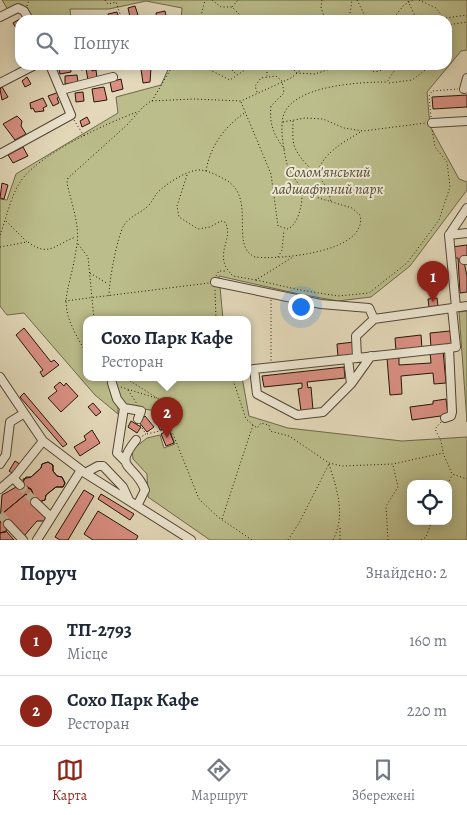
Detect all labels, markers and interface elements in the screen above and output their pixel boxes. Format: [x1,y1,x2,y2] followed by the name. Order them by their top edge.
[15,15,452,70] search box
[33,29,61,57] icon: search
[73,30,130,56] text: Пошук
[272,162,383,199] park label: Солом'янський ладшафтний парк
[417,261,449,302] pin: 1
[288,294,314,320] your location
[83,316,251,381] popup
[101,325,233,351] text: Сохо Парк Кафе
[101,351,164,373] text: Ресторан
[151,397,183,438] pin: 2
[407,480,452,525] map controls
[407,480,452,525] button: locate
[20,559,77,587] text: Поруч
[366,562,447,584] text: Знайдено: 2
[67,617,132,643] text: ТП-2793
[33,630,39,652] text: 1
[409,630,447,652] text: 160 m
[67,643,108,665] text: Місце
[67,687,199,713] text: Сохо Парк Кафе
[32,700,40,722] text: 2
[407,700,447,722] text: 220 m
[67,713,130,735] text: Ресторан
[52,756,87,805] tab: Карта
[191,756,248,805] tab: Маршрут
[352,756,415,805] tab: Збережені

